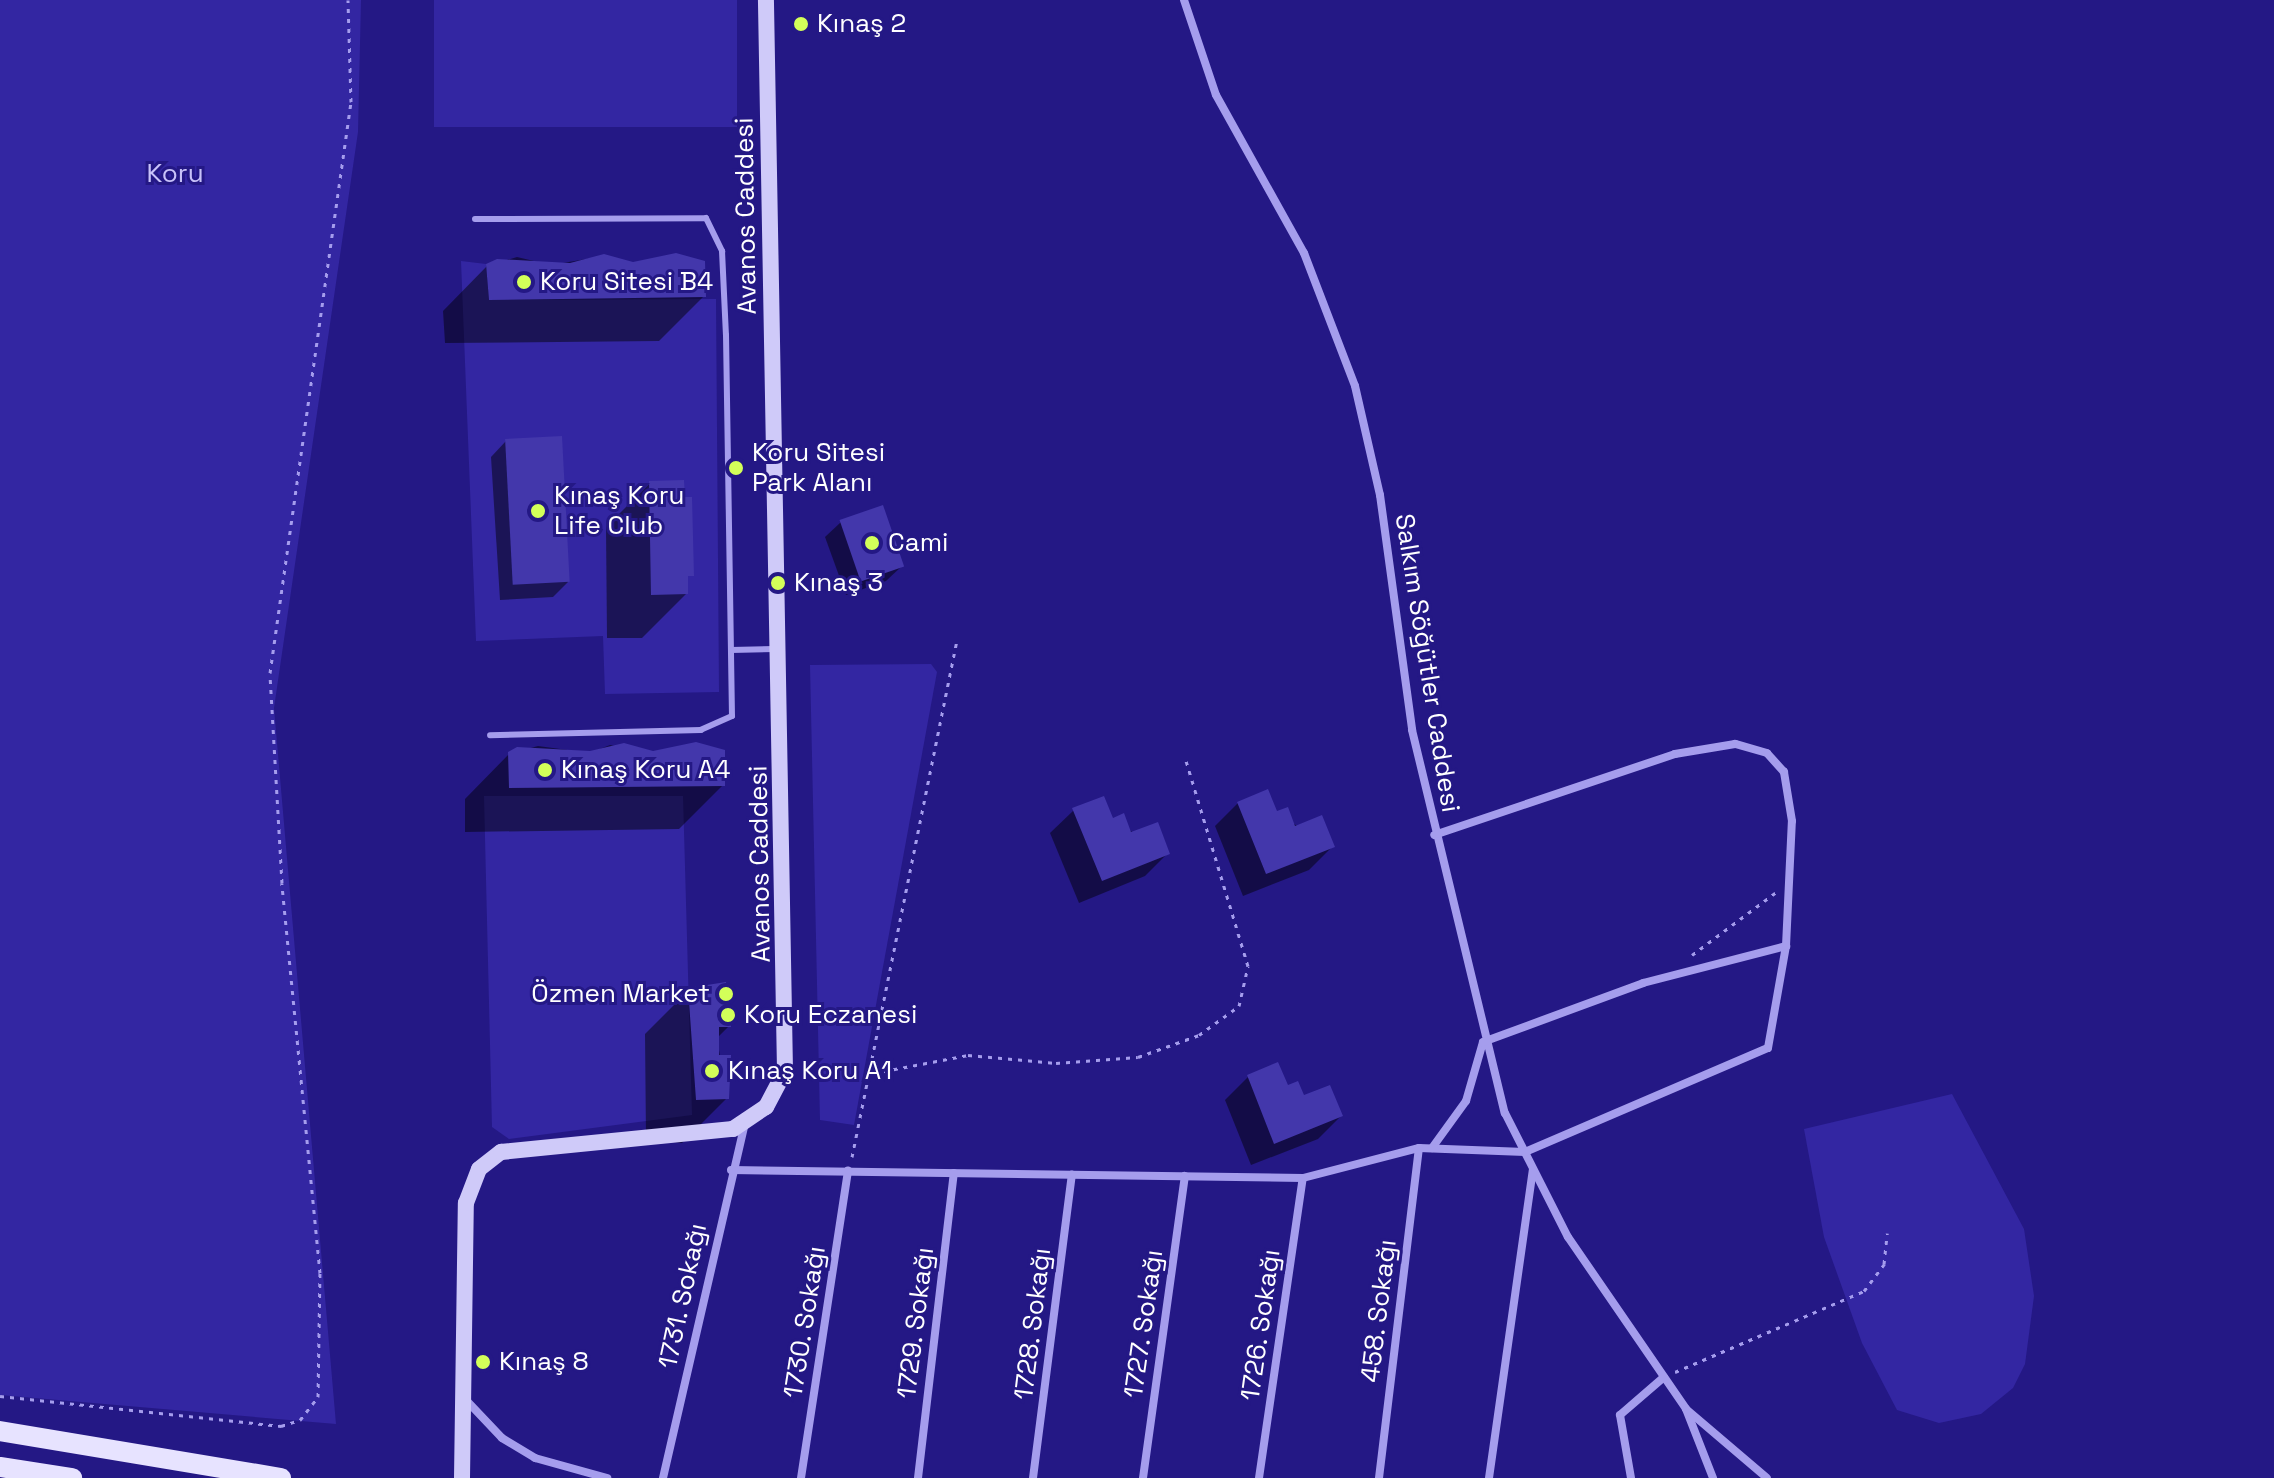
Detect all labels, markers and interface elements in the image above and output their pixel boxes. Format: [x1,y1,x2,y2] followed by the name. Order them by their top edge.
[817,8,906,40] place label: Kınaş 2
[792,15,810,33] marker: Kınaş 2
[729,117,763,315] street label: Avanos Caddesi
[146,158,204,190] park label: Koru
[540,266,713,298] place label: Koru Sitesi B4
[515,273,533,291] marker: Koru Sitesi B4
[752,437,885,498] place label: Koru Sitesi Park Alanı
[727,459,745,477] marker: Koru Sitesi Park Alanı
[554,480,685,542] place label: Kınaş Koru Life Club
[529,502,547,520] marker: Kınaş Koru Life Club
[1388,512,1466,814] street label: Salkım Söğütler Caddesi
[888,527,948,559] place label: Cami
[863,534,881,552] marker: Cami
[794,567,883,599] place label: Kınaş 3
[769,574,787,592] marker: Kınaş 3
[561,754,731,786] place label: Kınaş Koru A4
[536,761,554,779] marker: Kınaş Koru A4
[743,765,777,963] street label: Avanos Caddesi
[531,978,710,1010] place label: Özmen Market
[717,985,735,1003] marker: Özmen Market
[744,999,917,1031] place label: Koru Eczanesi
[719,1006,737,1024] marker: Koru Eczanesi
[728,1055,892,1087] place label: Kınaş Koru A1
[703,1062,721,1080] marker: Kınaş Koru A1
[652,1220,714,1372] street label: 1731. Sokağı
[1355,1237,1403,1385] street label: 458. Sokağı
[778,1243,832,1401] street label: 1730. Sokağı
[891,1245,941,1401] street label: 1729. Sokağı
[1008,1246,1058,1402] street label: 1728. Sokağı
[1118,1247,1170,1401] street label: 1727. Sokağı
[1235,1247,1287,1403] street label: 1726. Sokağı
[499,1346,589,1378] place label: Kınaş 8
[474,1353,492,1371] marker: Kınaş 8

